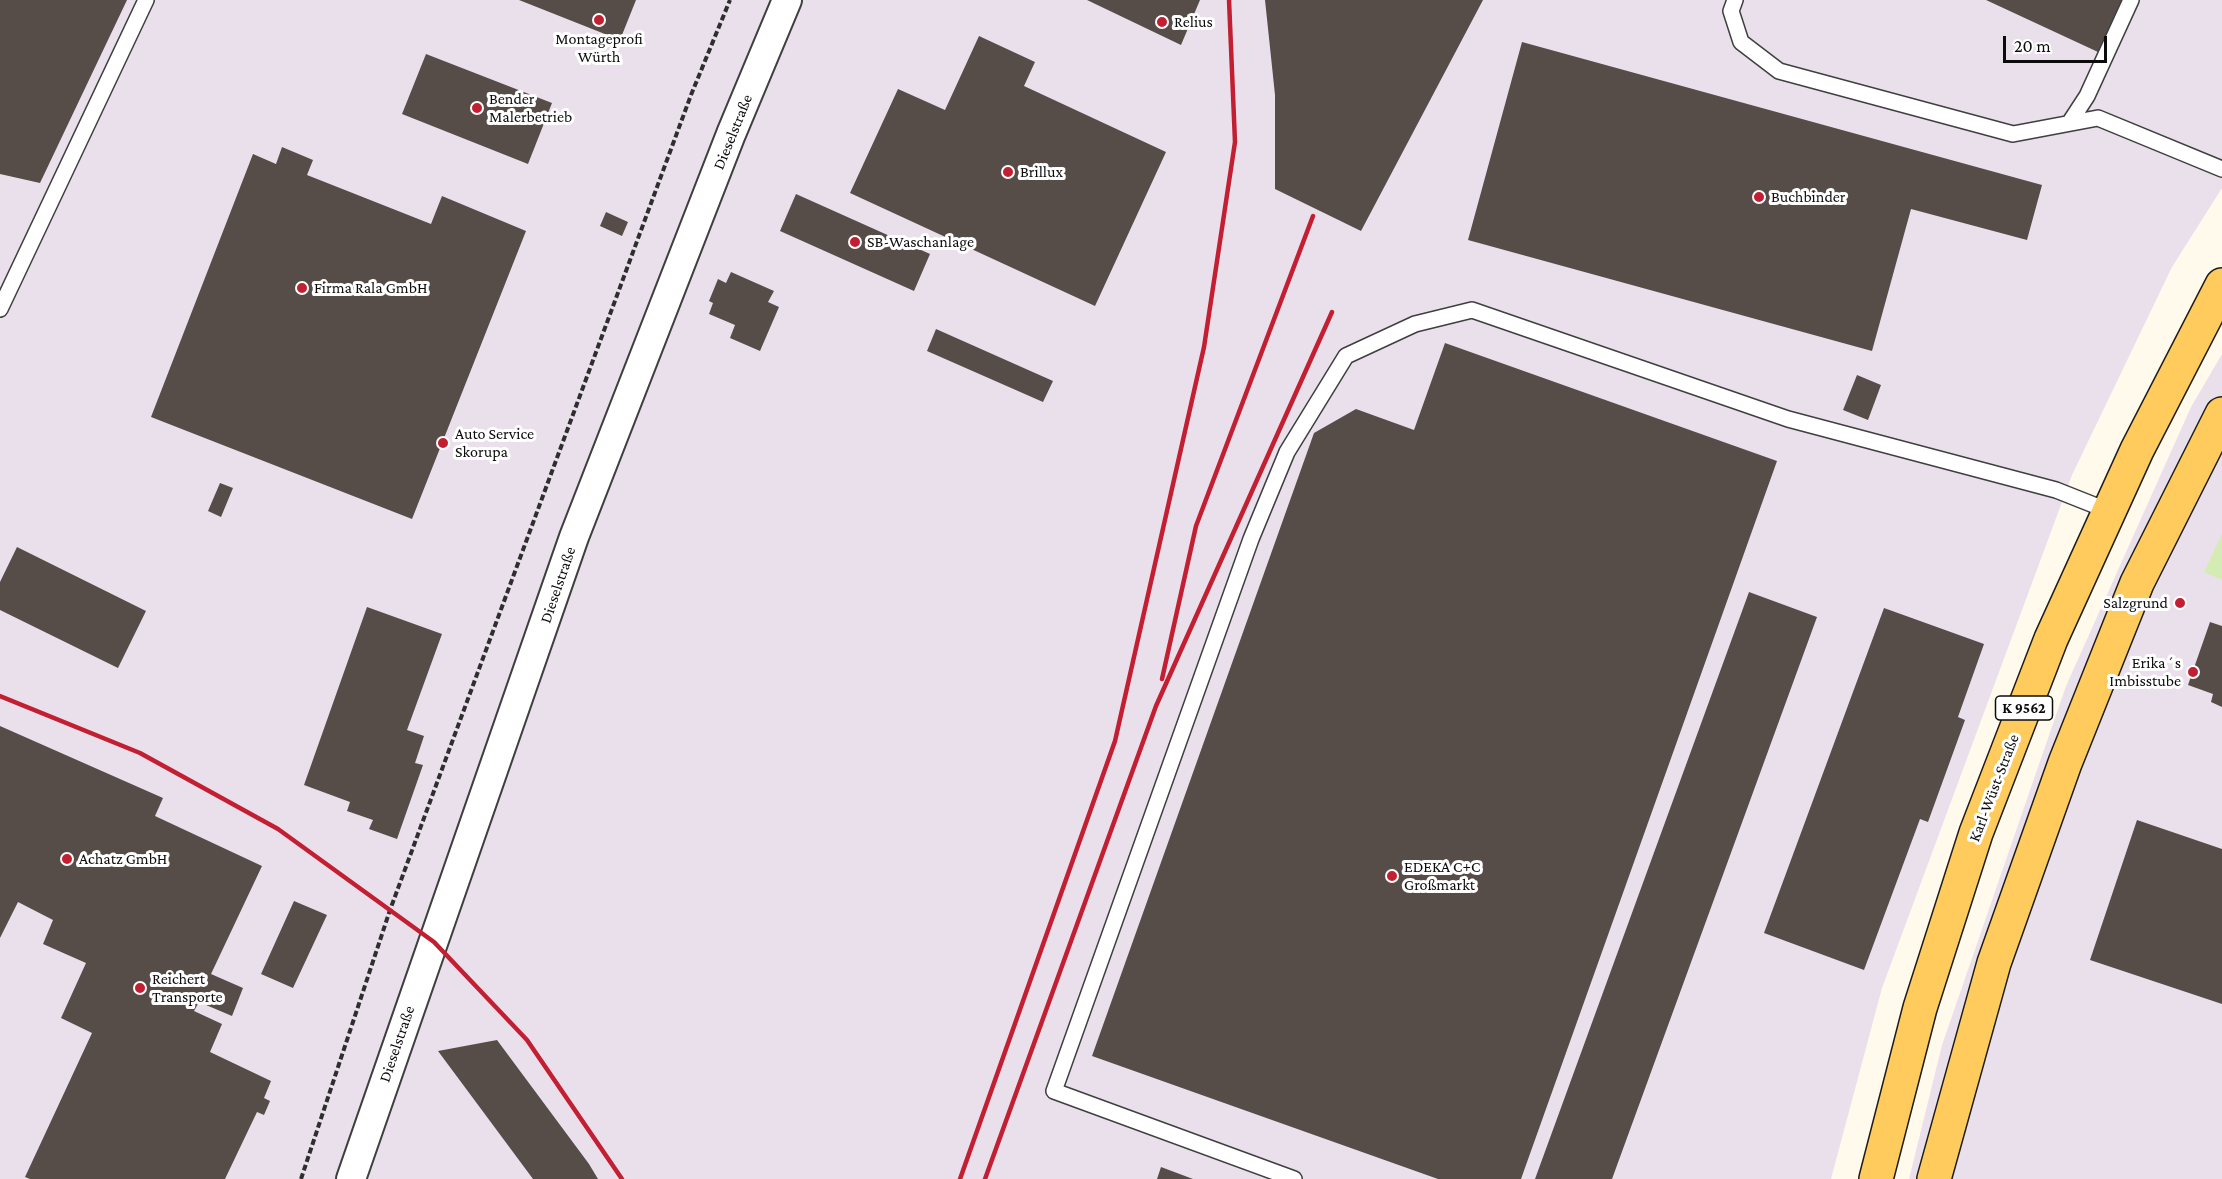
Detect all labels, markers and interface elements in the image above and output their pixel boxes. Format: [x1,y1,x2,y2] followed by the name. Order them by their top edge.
[1174,12,1213,32] place label: Relius
[592,13,606,27] marker: Montageprofi Würth
[1155,15,1169,29] marker: Relius
[2006,24,2110,62] scale bar
[555,29,643,67] place label: Montageprofi Würth
[2014,36,2051,56] text: 20 m
[489,89,572,127] place label: Bender Malerbetrieb
[709,91,757,173] street label: Dieselstraße
[470,101,484,115] marker: Bender Malerbetrieb
[1020,162,1063,182] place label: Brillux
[1001,165,1015,179] marker: Brillux
[1771,187,1846,207] place label: Buchbinder
[1752,190,1766,204] marker: Buchbinder
[867,232,974,252] place label: SB-Waschanlage
[848,235,862,249] marker: SB-Waschanlage
[314,278,427,298] place label: Firma Rala GmbH
[295,281,309,295] marker: Firma Rala GmbH
[455,424,534,462] place label: Auto Service Skorupa
[436,436,450,450] marker: Auto Service Skorupa
[536,544,580,626] street label: Dieselstraße
[2103,593,2168,613] place label: Salzgrund
[2173,596,2187,610] marker: Salzgrund
[2109,653,2181,691] place label: Erika´s Imbisstube
[2186,665,2200,679] marker: Erika´s Imbisstube
[1996,696,2052,720] road number: K 9562
[1965,732,2023,844] street label: Karl-Wüst-Straße
[79,849,167,869] place label: Achatz GmbH
[60,852,74,866] marker: Achatz GmbH
[1404,857,1480,895] place label: EDEKA C+C Großmarkt
[1385,869,1399,883] marker: EDEKA C+C Großmarkt
[152,969,223,1007] place label: Reichert Transporte
[133,981,147,995] marker: Reichert Transporte
[375,1003,419,1085] street label: Dieselstraße

